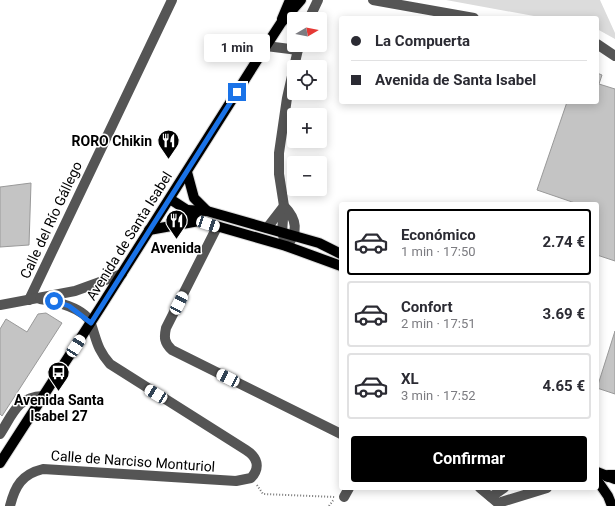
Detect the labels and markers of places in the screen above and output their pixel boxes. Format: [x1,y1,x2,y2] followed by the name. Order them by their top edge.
[155,128,181,161] restaurant icon: RORO Chikin
[72,133,152,149] place label: RORO Chikin
[163,207,189,240] restaurant icon: Avenida
[151,240,201,256] place label: Avenida
[46,359,72,392] bus stop icon: Avenida Santa Isabel 27
[14,392,105,424] place label: Avenida Santa Isabel 27

